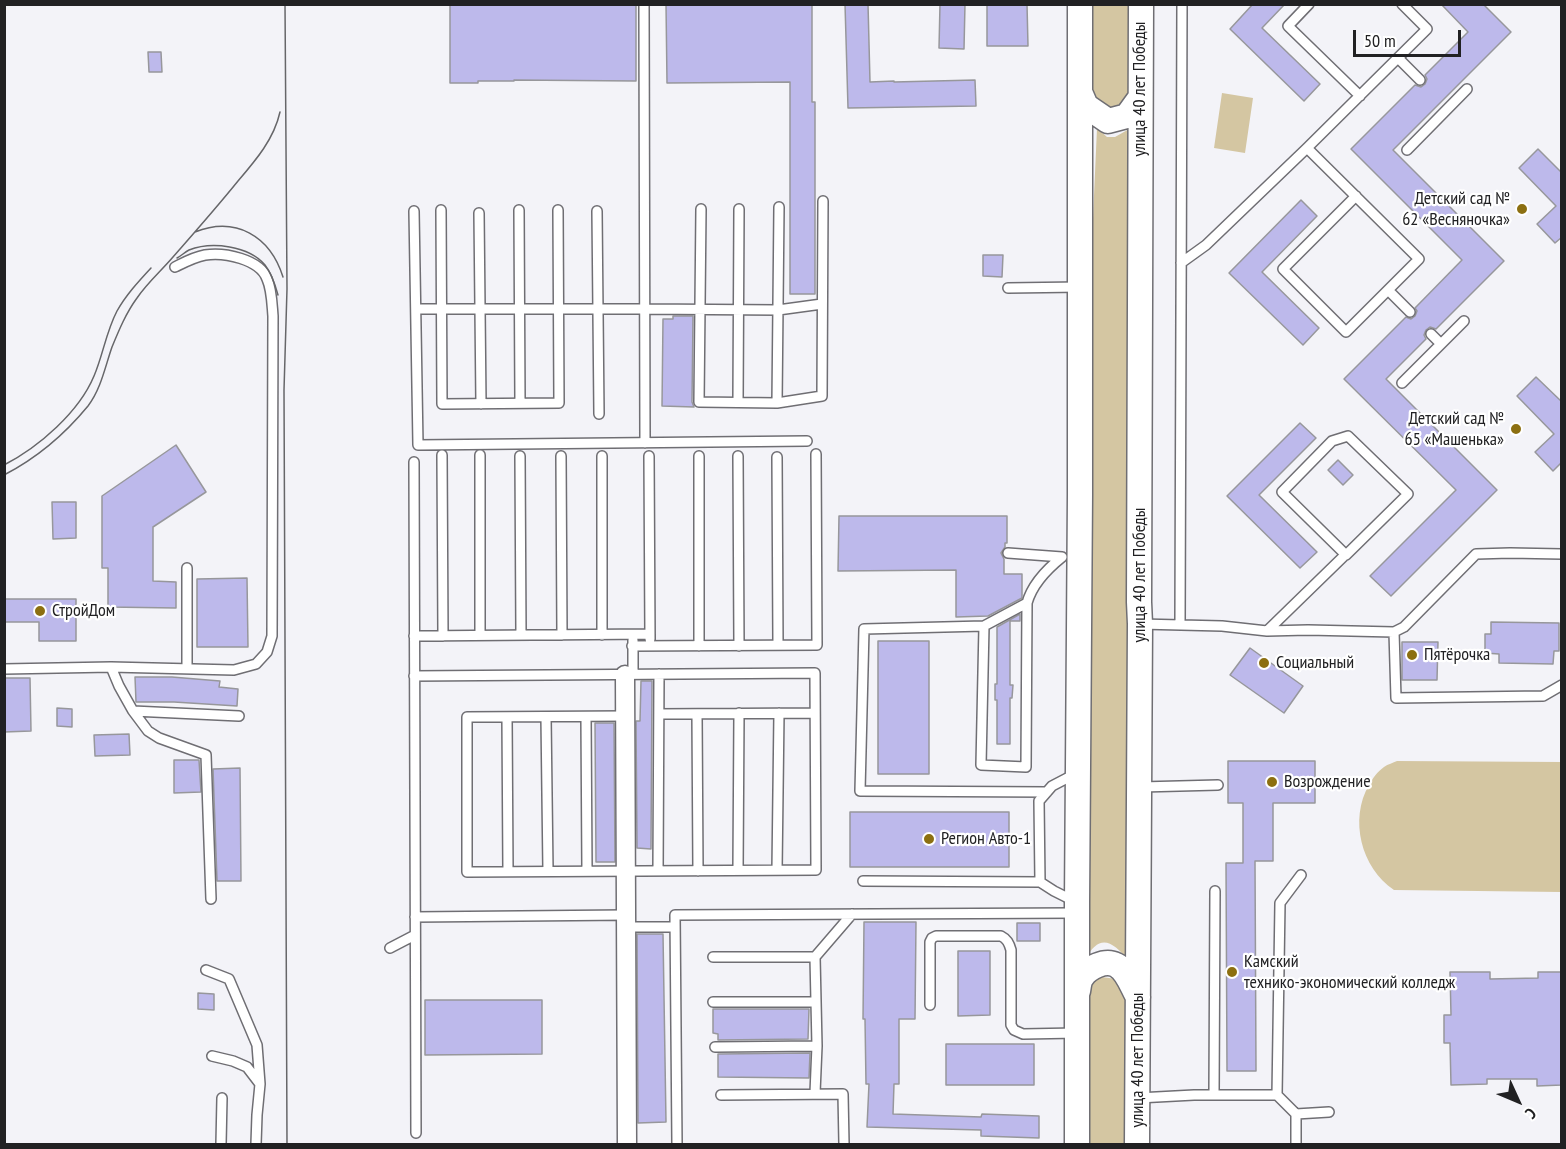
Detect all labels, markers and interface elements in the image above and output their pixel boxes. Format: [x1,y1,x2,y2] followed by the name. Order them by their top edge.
[1356,18,1464,56] scale bar
[1129,22,1151,156] street label: улица 40 лет Победы
[1364,29,1396,52] text: 50 m
[1402,188,1510,230] place label: Детский сад № 62 «Весняночка»
[1515,202,1529,216] marker: Детский сад № 62 «Весняночка»
[1405,408,1504,450] place label: Детский сад № 65 «Машенька»
[1509,422,1523,436] marker: Детский сад № 65 «Машенька»
[1129,508,1151,642] street label: улица 40 лет Победы
[52,600,115,622] place label: СтройДом
[33,604,47,618] marker: СтройДом
[1424,644,1490,666] place label: Пятёрочка
[1405,648,1419,662] marker: Пятёрочка
[1276,652,1354,674] place label: Социальный
[1257,656,1271,670] marker: Социальный
[1284,771,1371,793] place label: Возрождение
[1265,775,1279,789] marker: Возрождение
[941,828,1031,850] place label: Регион Авто-1
[922,832,936,846] marker: Регион Авто-1
[1244,951,1455,994] place label: Камский технико-экономический колледж
[1225,965,1239,979] marker: Камский технико-экономический колледж
[1127,993,1149,1127] street label: улица 40 лет Победы
[1488,1071,1548,1131] north arrow
[1521,1104,1541,1123] text: С

